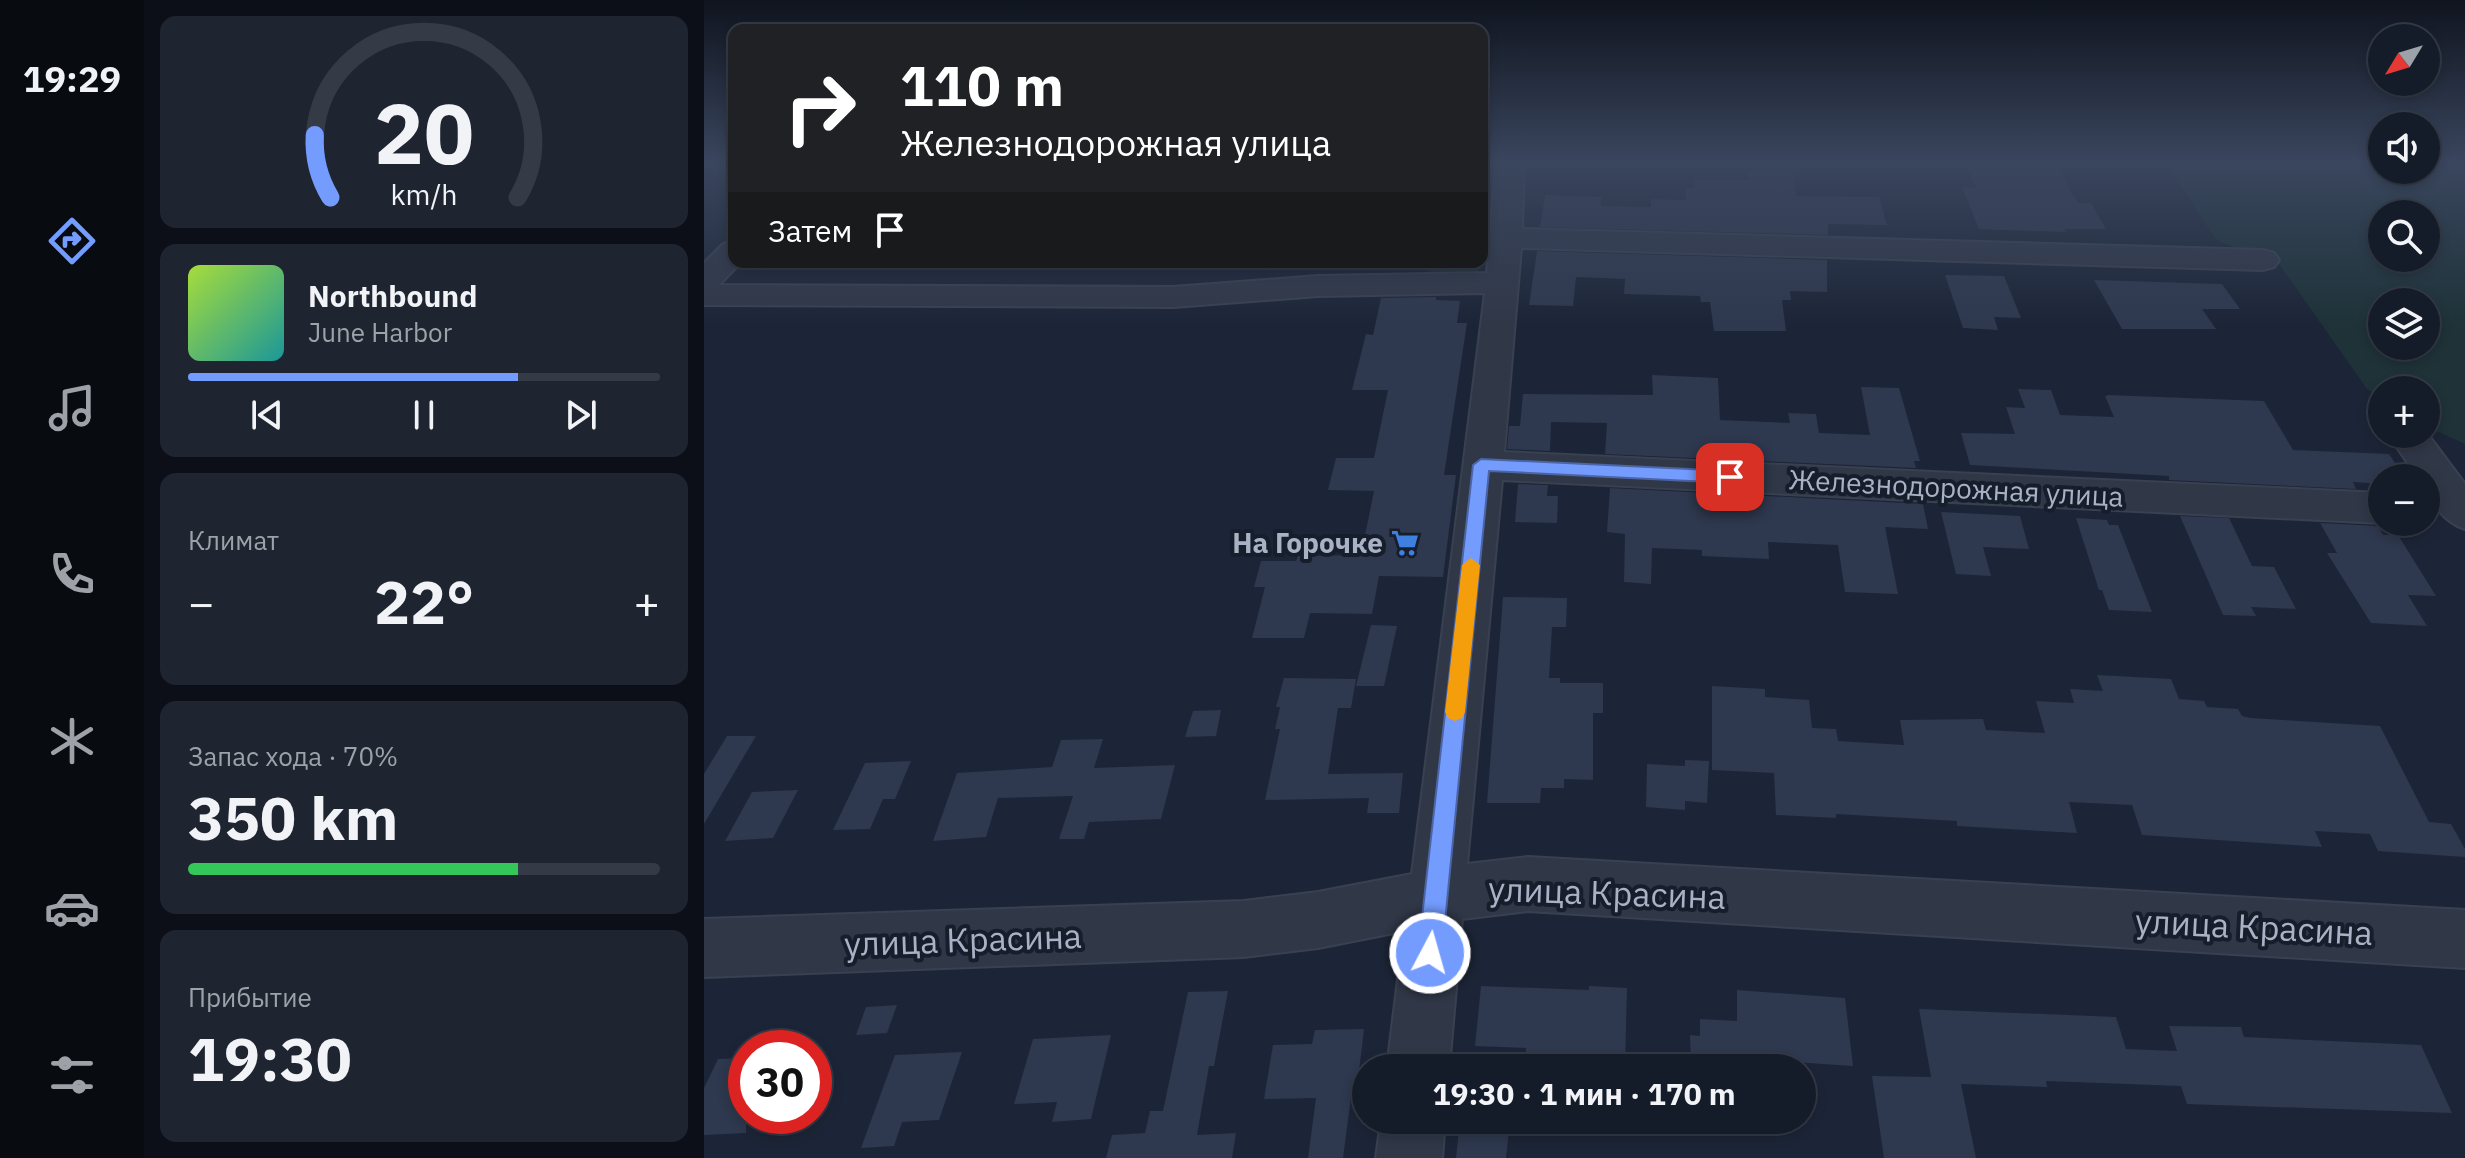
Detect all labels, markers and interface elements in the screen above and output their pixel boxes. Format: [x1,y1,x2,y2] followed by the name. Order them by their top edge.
[2368,24,2440,96] north arrow
[2368,24,2440,536] map controls
[900,49,1064,121] text: 110 m
[23,55,121,102] text: 19:29
[768,56,872,160] icon: right
[374,79,474,187] text: 20
[2368,112,2440,184] button: sound
[900,119,1331,166] text: Железнодорожная улица
[390,176,458,213] text: km/h
[2368,200,2440,272] button: search
[868,208,912,252] icon: arrive
[768,211,852,250] text: Затем
[44,213,100,269] icon: directions
[308,276,477,315] text: Northbound
[2368,288,2440,360] button: layers
[308,315,452,349] text: June Harbor
[2368,376,2440,448] button: +
[44,380,100,436] icon: music
[245,393,289,437] icon: previous
[402,393,446,437] icon: pause
[559,393,603,437] icon: next
[1696,443,1764,511] pin
[1708,455,1752,499] icon: arrive
[1788,460,2124,515] street label: Железнодорожная улица
[2368,464,2440,536] button: −
[188,523,279,557] text: Климат
[1232,524,1383,561] place label: На Горочке
[1390,528,1420,558] supermarket icon: На Горочке
[44,546,100,602] icon: phone
[374,562,474,641] text: 22°
[188,574,214,631] text: −
[634,574,660,631] text: +
[44,713,100,769] icon: climate
[188,739,398,773] text: Запас хода · 70%
[188,778,398,857] text: 350 km
[1487,866,1727,918] street label: улица Красина
[44,880,100,936] icon: car
[2134,898,2374,954] street label: улица Красина
[1388,911,1472,995] position arrow
[843,913,1083,965] street label: улица Красина
[188,980,312,1014] text: Прибытие
[188,1019,352,1098] text: 19:30
[728,1030,832,1134] speed limit sign: 30
[44,1047,100,1103] icon: filters
[1432,1074,1736,1113] text: 19:30 · 1 мин · 170 m

